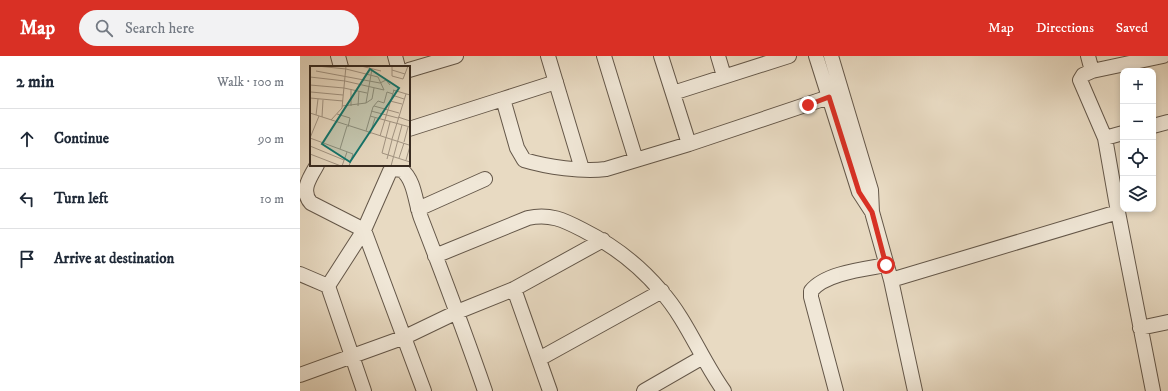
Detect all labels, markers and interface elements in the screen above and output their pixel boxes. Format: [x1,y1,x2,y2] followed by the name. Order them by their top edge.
[79,10,359,46] search box
[20,17,55,40] text: Map
[93,17,115,39] icon: search
[125,19,194,38] text: Search here
[988,19,1014,37] text: Map
[1036,19,1094,37] text: Directions
[1116,19,1148,37] text: Saved
[310,66,410,166] inset map
[1120,68,1156,212] map controls
[1120,68,1156,104] button: +
[16,71,54,93] text: 2 min
[217,74,284,90] text: Walk · 100 m
[799,96,817,114] route end
[1120,104,1156,140] button: −
[16,128,38,150] icon: ahead
[54,129,109,148] text: Continue
[258,131,284,147] text: 90 m
[1120,140,1156,176] button: locate
[1120,176,1156,212] button: layers
[16,188,38,210] icon: left
[54,189,108,208] text: Turn left
[260,191,284,207] text: 10 m
[16,248,38,270] icon: arrive
[54,249,174,268] text: Arrive at destination
[877,256,895,274] route start

